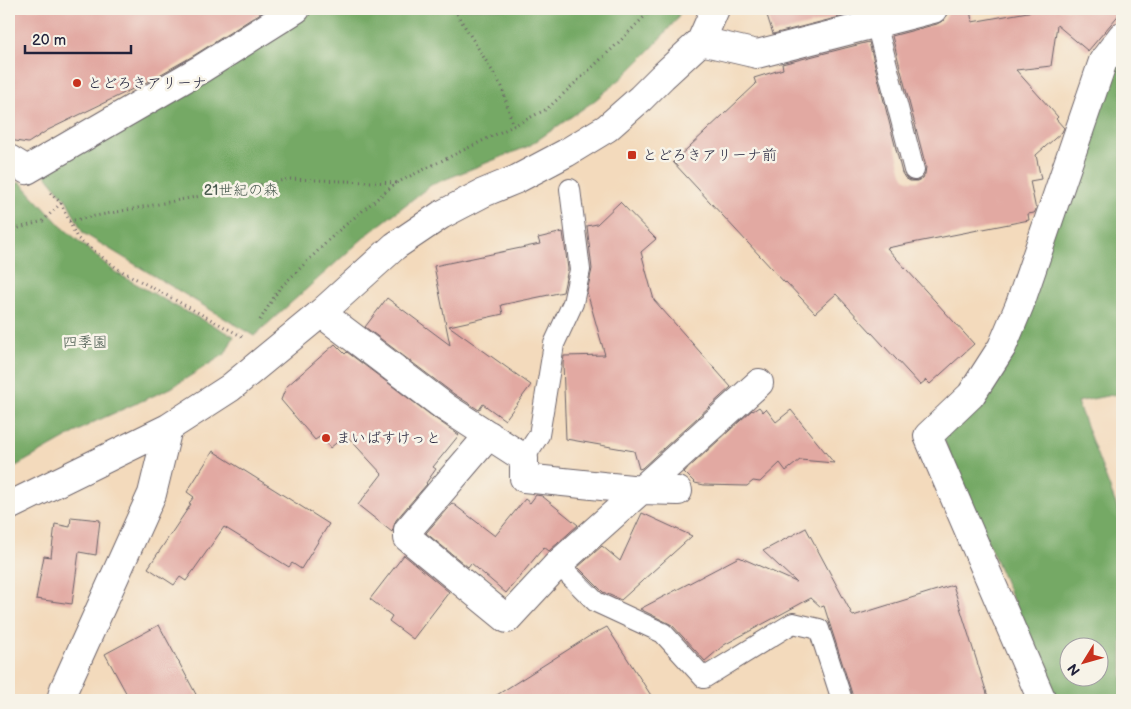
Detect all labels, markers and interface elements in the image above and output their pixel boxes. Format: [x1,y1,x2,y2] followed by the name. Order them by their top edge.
[25,22,131,54] scale bar
[32,31,66,50] text: 20 m
[87,74,207,93] place label: とどろきアリーナ
[71,77,83,89] marker: とどろきアリーナ
[642,146,777,165] place label: とどろきアリーナ前
[626,149,638,161] marker: とどろきアリーナ前
[204,181,278,200] park label: 21世紀の森
[62,333,108,352] park label: 四季園
[336,429,441,448] place label: まいばすけっと
[320,432,332,444] marker: まいばすけっと
[1058,636,1108,686] north arrow
[1064,660,1084,679] text: N

